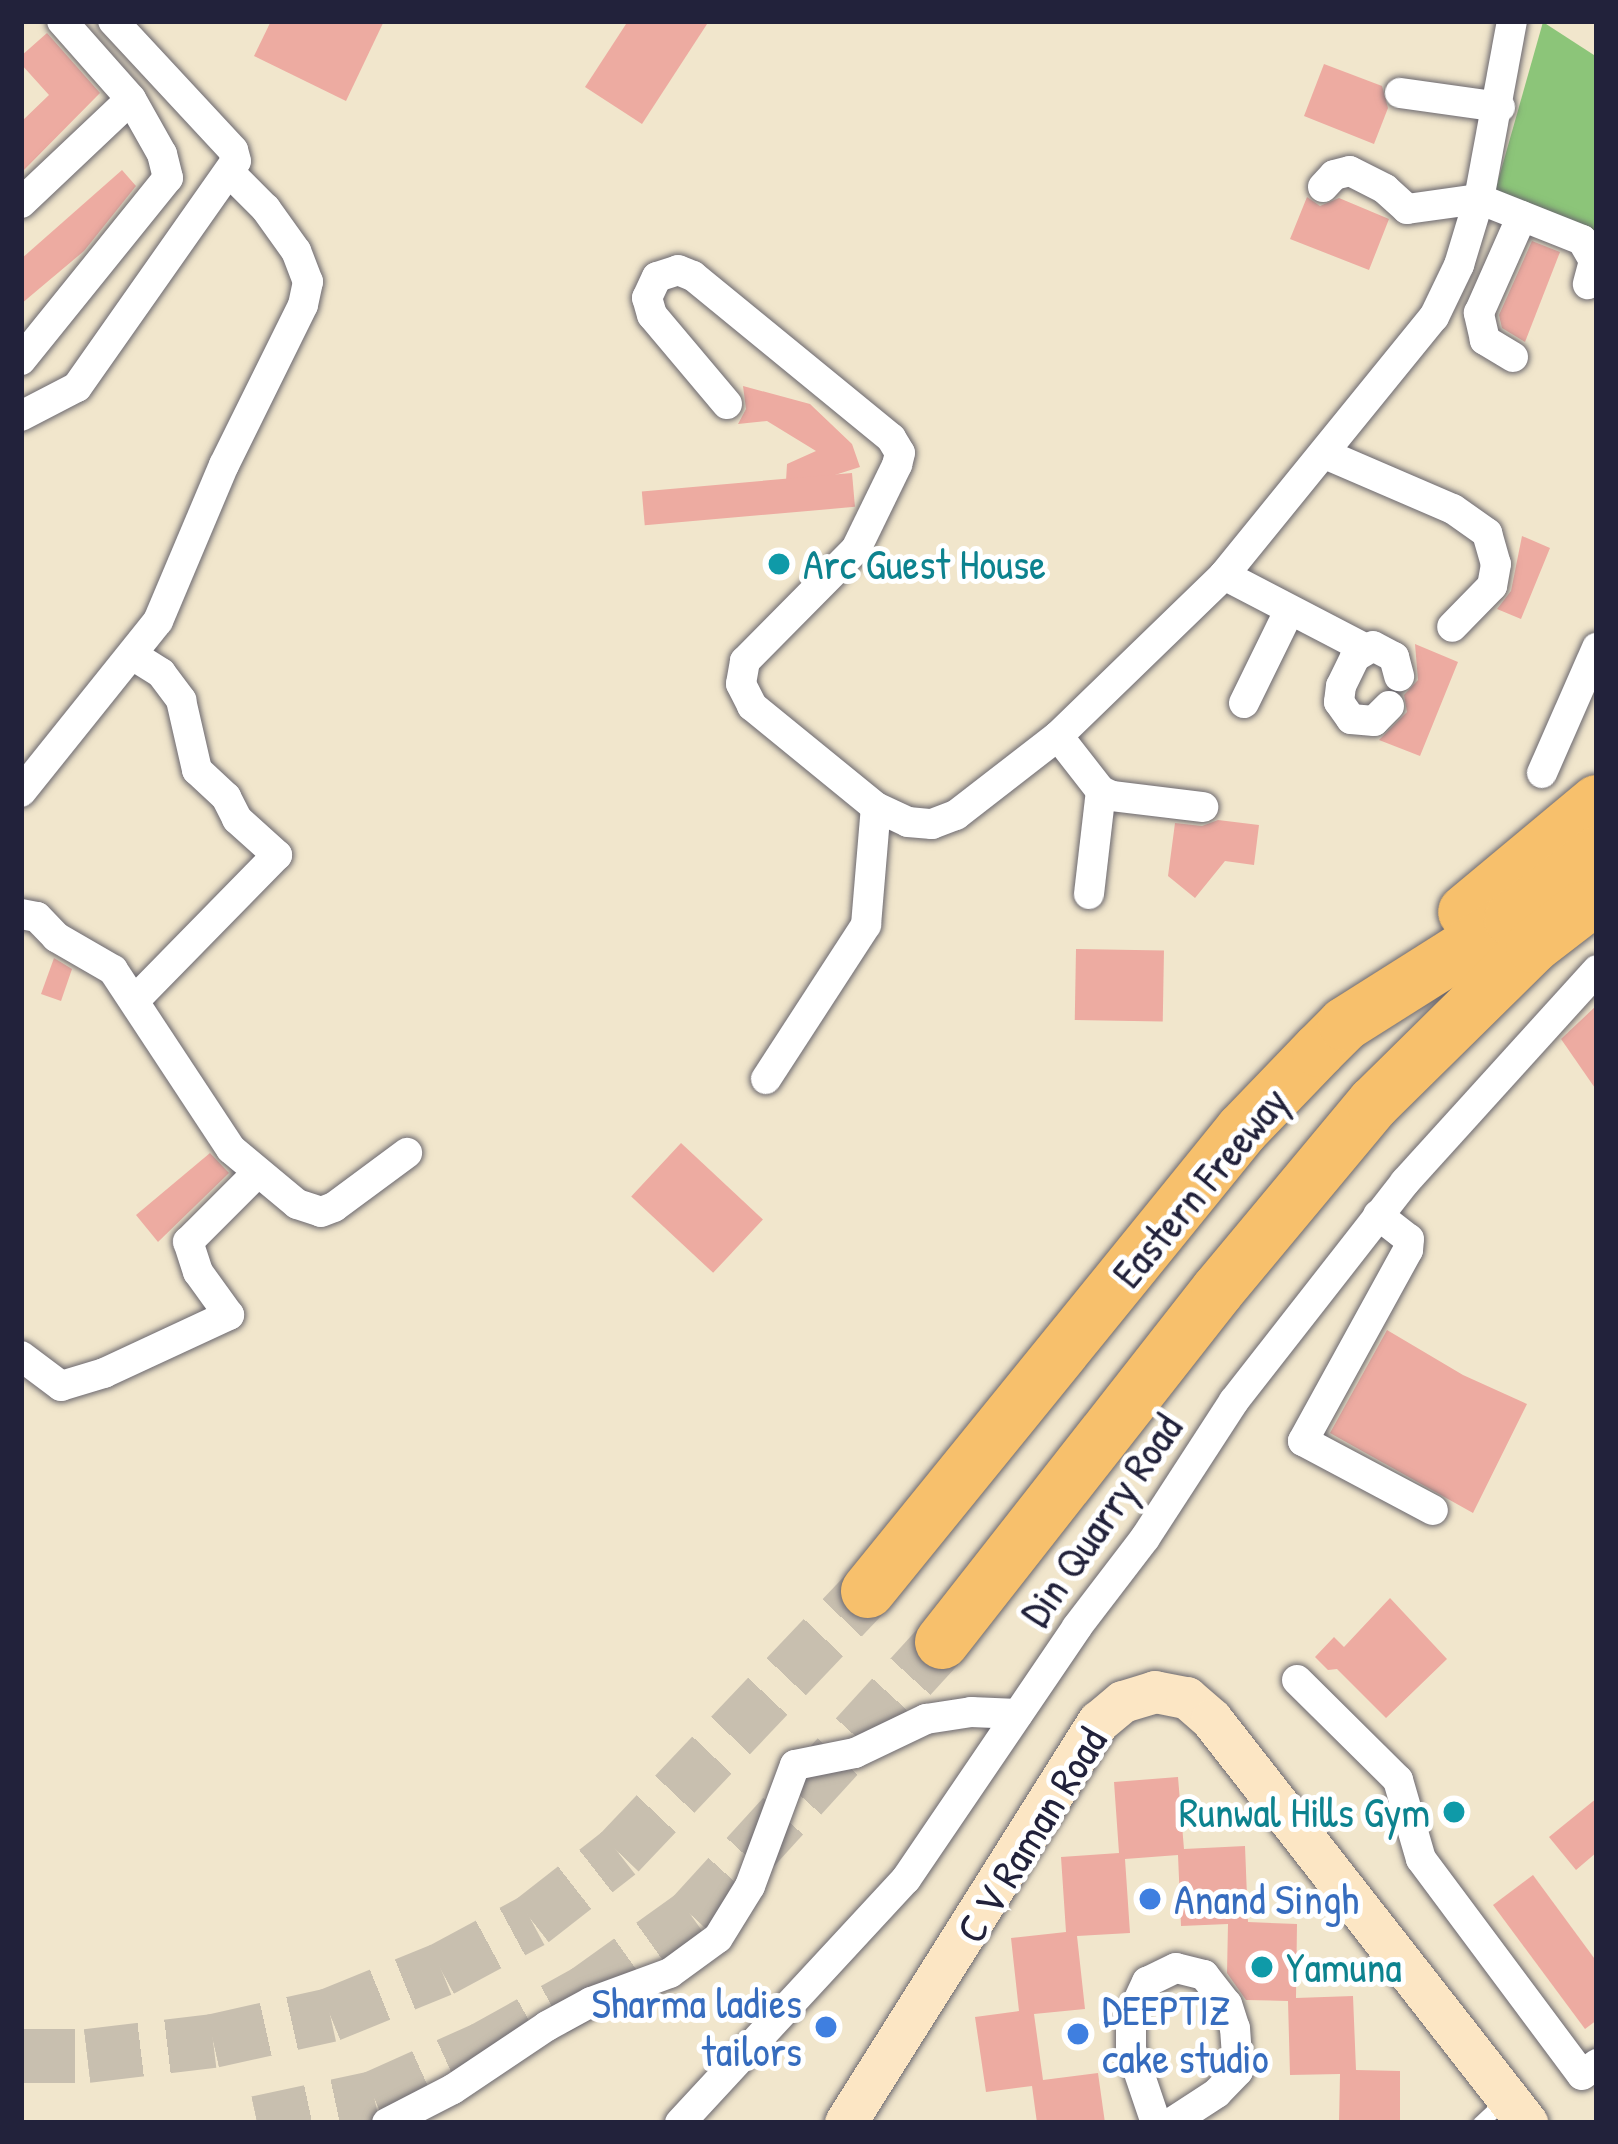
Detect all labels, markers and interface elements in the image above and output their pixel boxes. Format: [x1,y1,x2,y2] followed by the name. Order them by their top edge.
[803,539,1046,589] place label: Arc Guest House
[766,551,792,577] marker: Arc Guest House
[1102,1077,1298,1297] street label: Eastern Freeway
[1009,1404,1193,1636] street label: Din Quarry Road
[945,1718,1117,1952] street label: C V Raman Road
[1179,1787,1430,1837] place label: Runwal Hills Gym
[1441,1799,1467,1825] marker: Runwal Hills Gym
[1174,1874,1359,1924] place label: Anand Singh
[1137,1886,1163,1912] marker: Anand Singh
[1286,1942,1402,1992] place label: Yamuna
[1249,1954,1275,1980] marker: Yamuna
[591,1978,802,2076] place label: Sharma ladies tailors
[1102,1985,1269,2084] place label: DEEPTIZ cake studio
[813,2014,839,2040] marker: Sharma ladies tailors
[1065,2021,1091,2047] marker: DEEPTIZ cake studio

